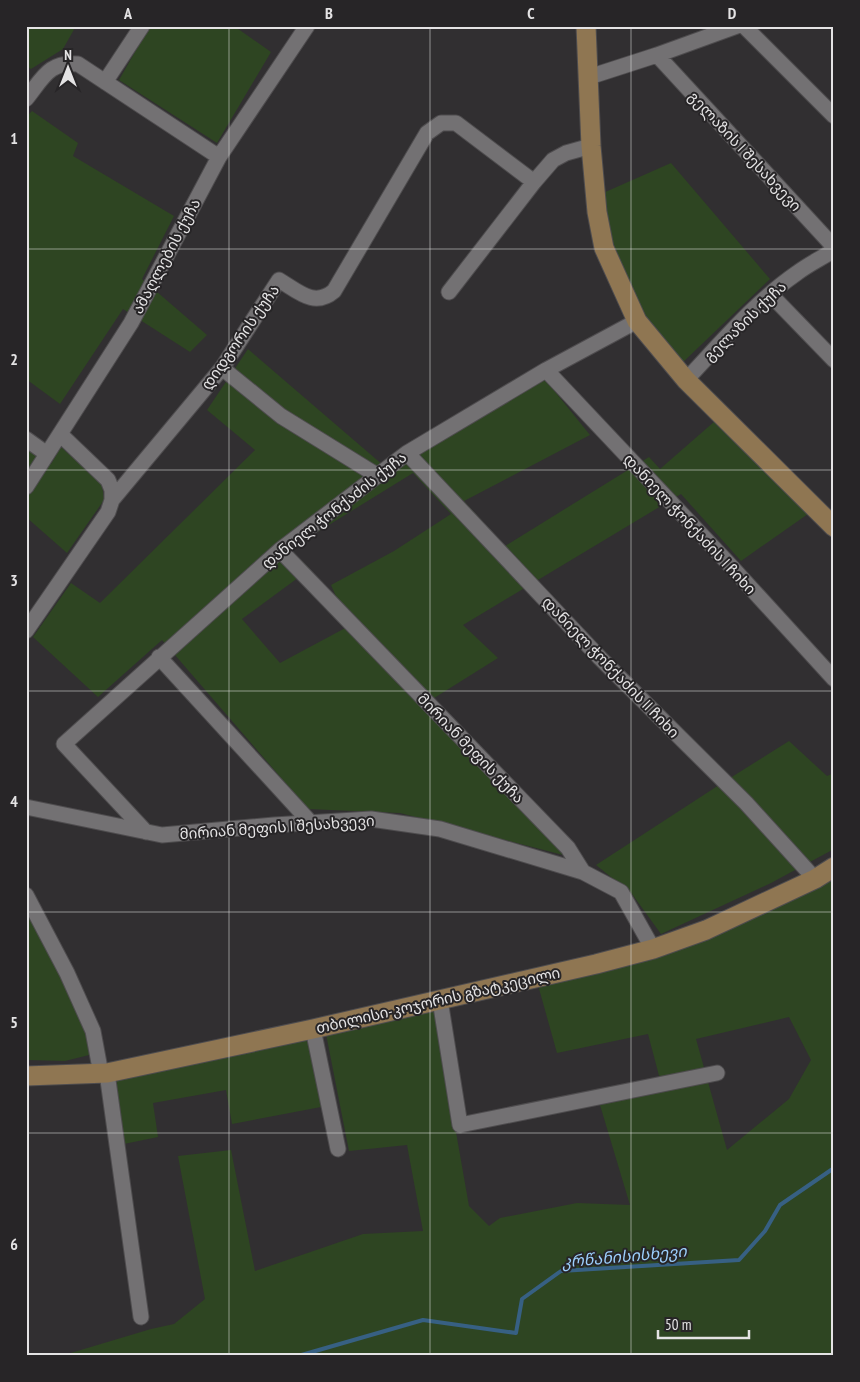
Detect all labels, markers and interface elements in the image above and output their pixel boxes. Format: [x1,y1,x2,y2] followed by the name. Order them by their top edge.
[123,3,133,23] text: A
[325,3,333,23] text: B
[527,3,535,23] text: C
[728,3,737,23] text: D
[42,42,92,92] north arrow
[64,46,72,64] text: N
[684,87,806,215] street label: გელაზის I შესახვევი
[10,128,18,148] text: 1
[128,195,204,317] street label: ამაღლების ქუჩა
[700,277,790,365] street label: გელაზის ქუჩა
[197,281,283,393] street label: დიდგორის ქუჩა
[10,349,18,369] text: 2
[258,447,410,573] street label: დანიელ ჭონქაძის ქუჩა
[620,450,760,598] street label: დანიელ ჭონქაძის I ჩიხი
[10,570,18,590] text: 3
[538,592,684,742] street label: დანიელ ჭონქაძის II ჩიხი
[414,689,528,807] street label: მირიან მეფის ქუჩა
[10,791,18,811] text: 4
[179,811,375,843] street label: მირიან მეფის I შესახვევი
[314,963,562,1037] street label: თბილისი-კოჯორის გზატკეცილი
[10,1012,18,1032] text: 5
[10,1234,18,1254] text: 6
[561,1241,688,1271] water label: კრწანისისხევი
[658,1307,749,1339] scale bar
[665,1315,691,1334] text: 50 m

